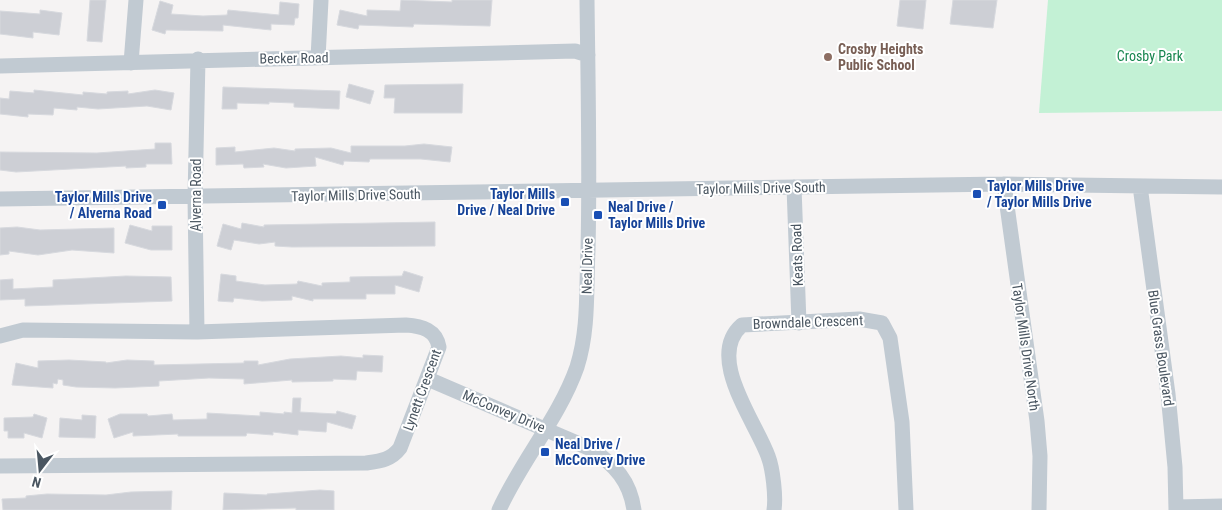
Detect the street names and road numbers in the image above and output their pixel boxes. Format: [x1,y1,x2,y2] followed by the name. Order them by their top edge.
[259,49,329,67] street label: Becker Road
[188,159,204,231] street label: Alverna Road
[696,179,826,197] street label: Taylor Mills Drive South
[291,186,421,204] street label: Taylor Mills Drive South
[788,223,806,287] street label: Keats Road
[579,237,595,294] street label: Neal Drive
[1009,282,1043,412] street label: Taylor Mills Drive North
[1145,289,1177,407] street label: Blue Grass Boulevard
[753,312,863,332] street label: Browndale Crescent
[400,347,444,433] street label: Lynett Crescent
[460,386,548,436] street label: McConvey Drive

